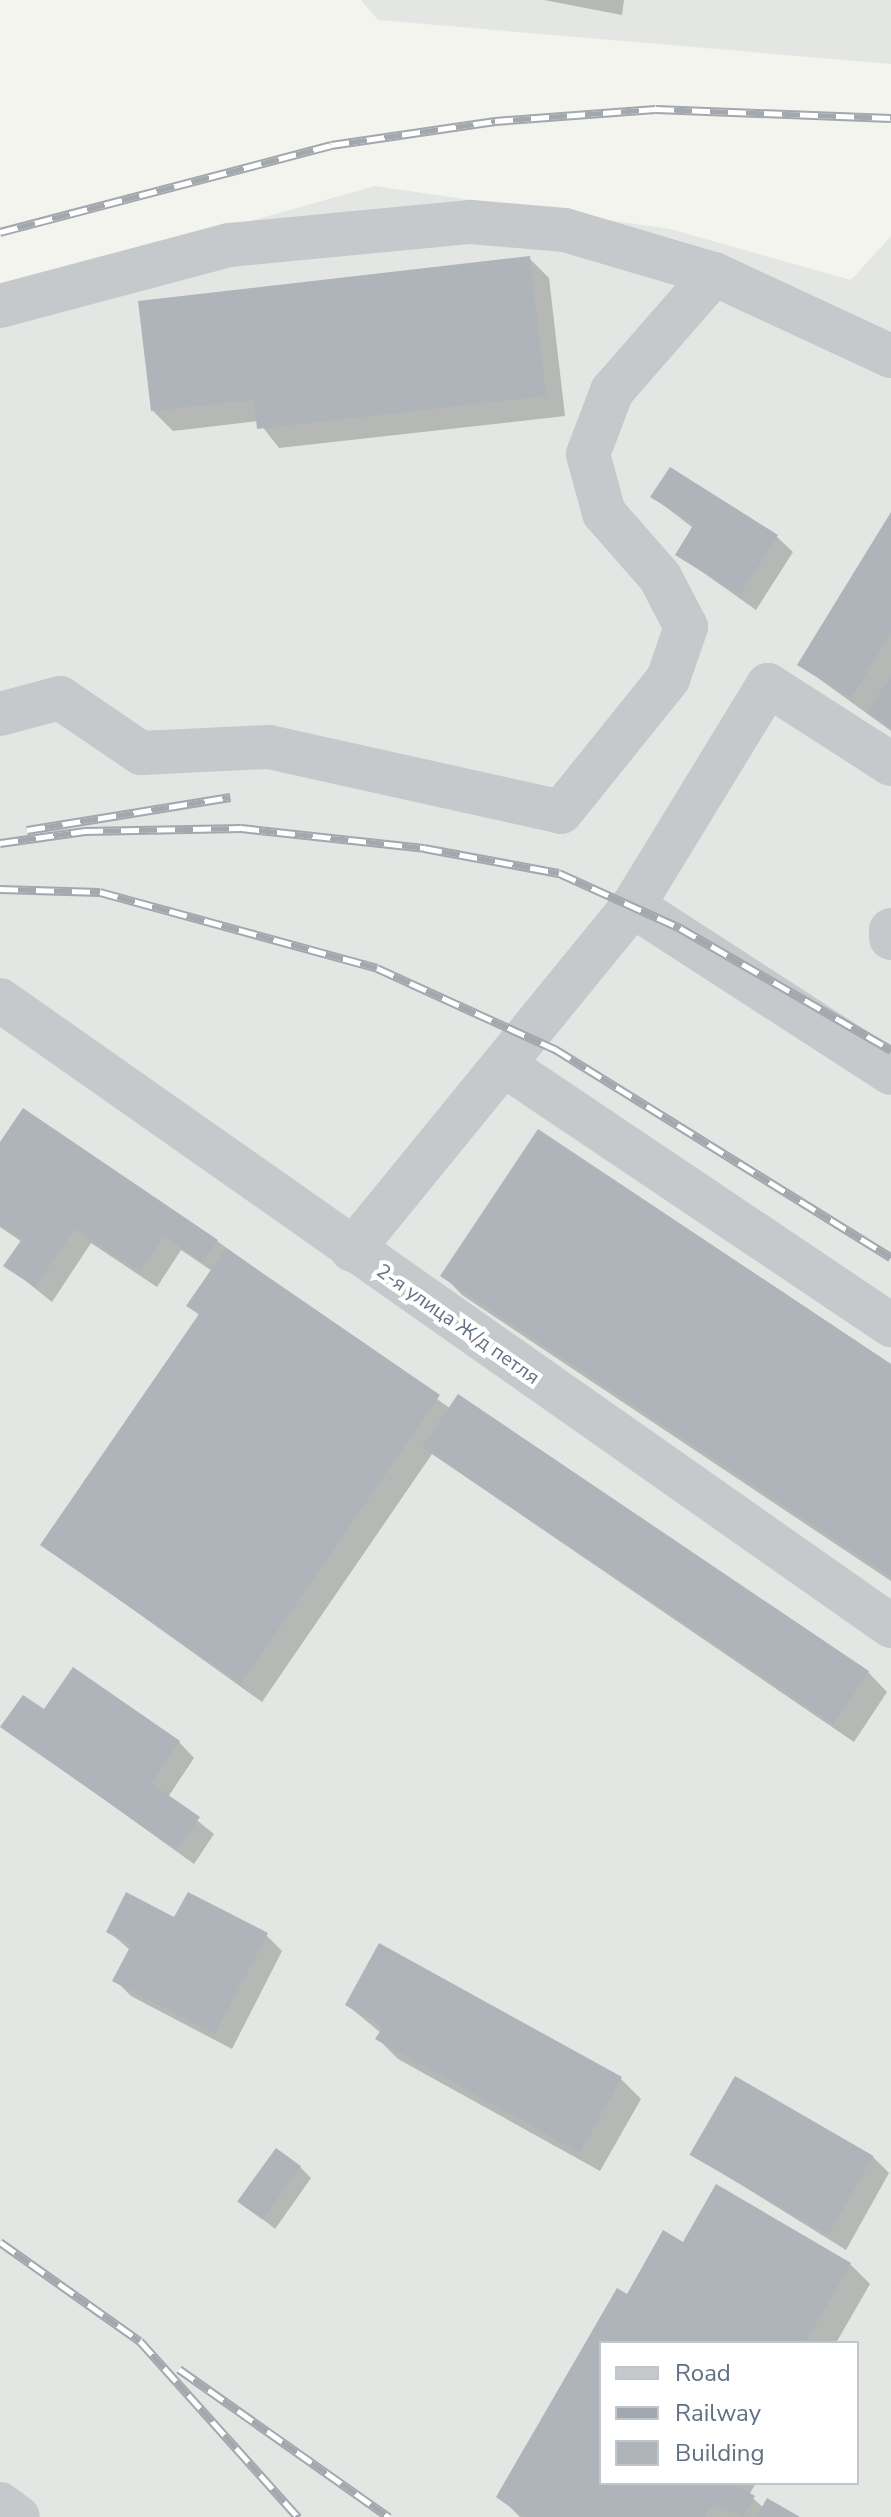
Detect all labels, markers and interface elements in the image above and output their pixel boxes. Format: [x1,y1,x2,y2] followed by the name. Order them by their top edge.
[372,1259,544,1389] street label: 2-я улица Ж/д петля
[599,2341,859,2485] legend
[675,2357,731,2389] text: Road
[675,2397,761,2429] text: Railway
[675,2437,765,2469] text: Building

